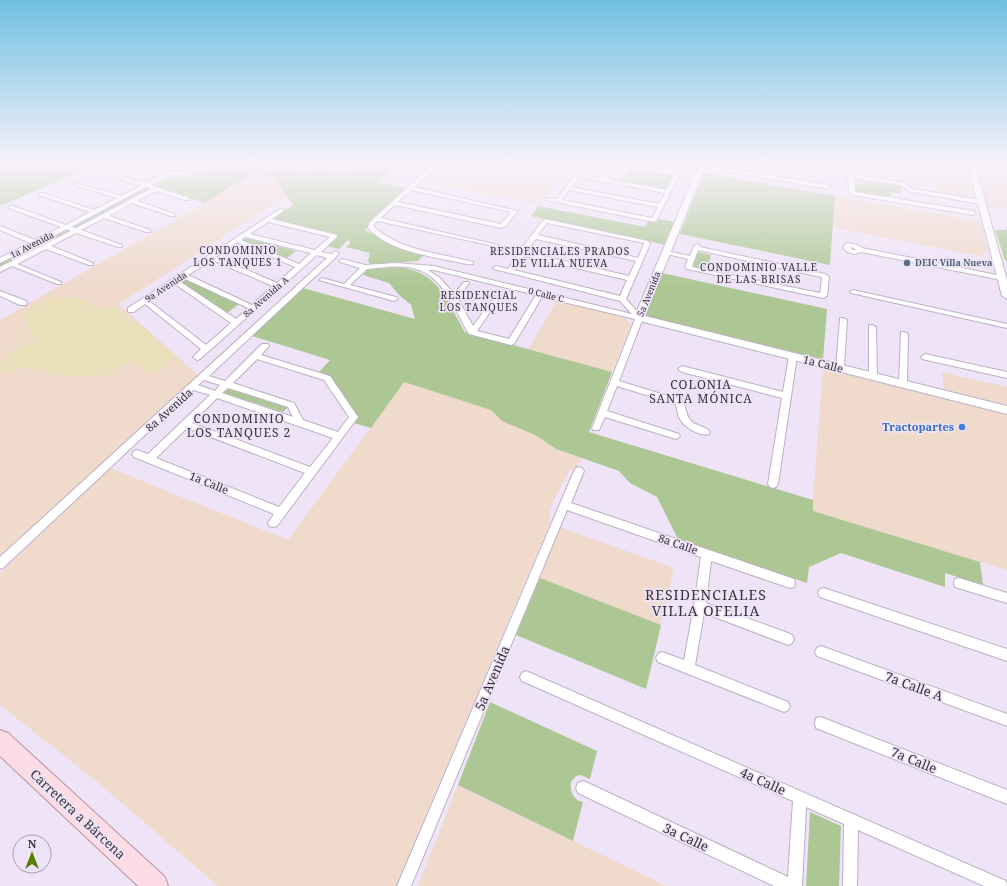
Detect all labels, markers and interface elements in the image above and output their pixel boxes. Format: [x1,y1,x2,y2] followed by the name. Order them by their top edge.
[8,228,56,261] street label: 1a Avenida
[193,243,283,269] district label: CONDOMINIO LOS TANQUES 1
[490,244,630,270] district label: RESIDENCIALES PRADOS DE VILLA NUEVA
[915,256,993,269] place label: DEIC Villa Nueva
[902,258,912,268] marker: DEIC Villa Nueva
[700,260,818,286] district label: CONDOMINIO VALLE DE LAS BRISAS
[142,268,189,305] street label: 9a Avenida
[634,269,663,318] street label: 5a Avenida
[240,273,292,320] street label: 8a Avenida A
[527,284,566,305] street label: 0 Calle C
[439,288,519,314] district label: RESIDENCIAL LOS TANQUES
[801,351,845,376] street label: 1a Calle
[649,376,753,407] district label: COLONIA SANTA MÓNICA
[142,385,195,435] street label: 8a Avenida
[187,410,291,441] district label: CONDOMINIO LOS TANQUES 2
[882,419,954,434] place label: Tractopartes
[957,422,967,432] marker: Tractopartes
[187,468,231,497] street label: 1a Calle
[656,530,700,557] street label: 8a Calle
[645,585,767,620] district label: RESIDENCIALES VILLA OFELIA
[470,643,514,713] street label: 5a Avenida
[882,667,946,705] street label: 7a Calle A
[888,743,940,777] street label: 7a Calle
[737,763,789,799] street label: 4a Calle
[26,765,130,863] street label: Carretera a Bárcena
[660,819,712,855] street label: 3a Calle
[12,834,52,874] north arrow
[28,836,37,851] text: N

